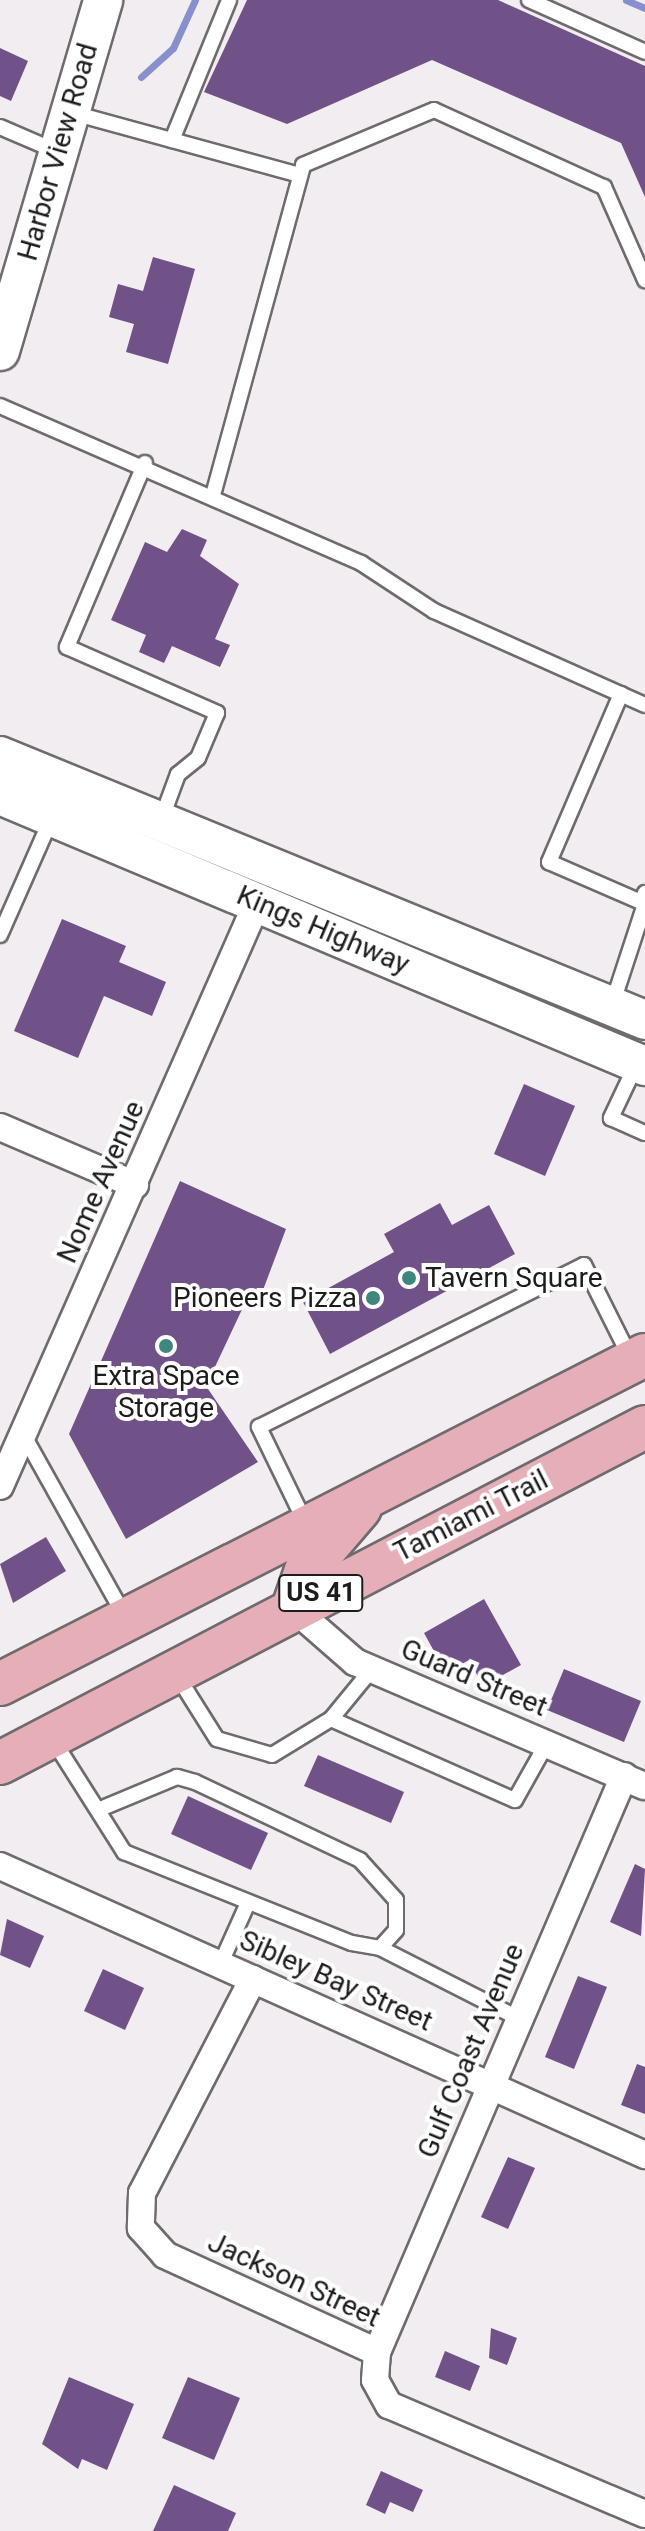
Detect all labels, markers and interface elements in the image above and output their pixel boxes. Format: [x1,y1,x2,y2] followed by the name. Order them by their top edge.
[11,39,105,265] street label: Harbor View Road
[232,879,414,981] street label: Kings Highway
[50,1096,152,1268] street label: Nome Avenue
[425,1261,603,1295] place label: Tavern Square
[400,1269,418,1287] marker: Tavern Square
[173,1281,357,1315] place label: Pioneers Pizza
[364,1289,382,1307] marker: Pioneers Pizza
[157,1337,175,1355] marker: Extra Space Storage
[92,1359,240,1425] place label: Extra Space Storage
[388,1463,554,1569] street label: Tamiami Trail
[277,1571,365,1615] road number: US 41
[396,1632,552,1724] street label: Guard Street
[234,1923,438,2039] street label: Sibley Bay Street
[411,1939,531,2163] street label: Gulf Coast Avenue
[203,2225,385,2335] street label: Jackson Street

